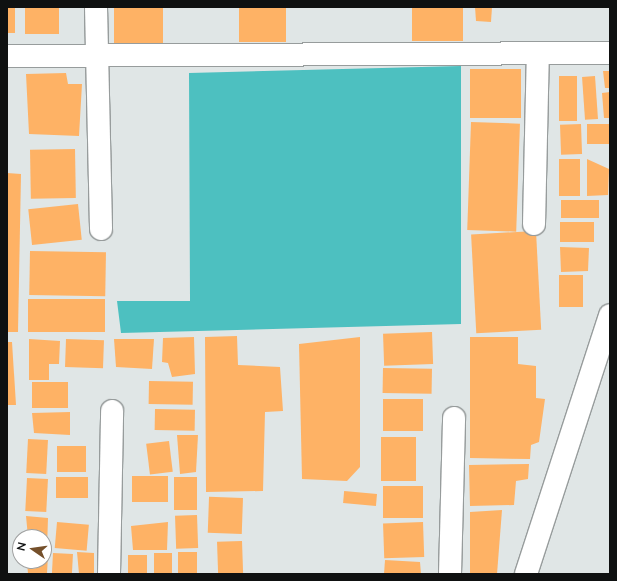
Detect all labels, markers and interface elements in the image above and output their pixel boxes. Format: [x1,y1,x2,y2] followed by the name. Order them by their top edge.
[12,529,52,569] north arrow
[14,541,28,552] text: N

